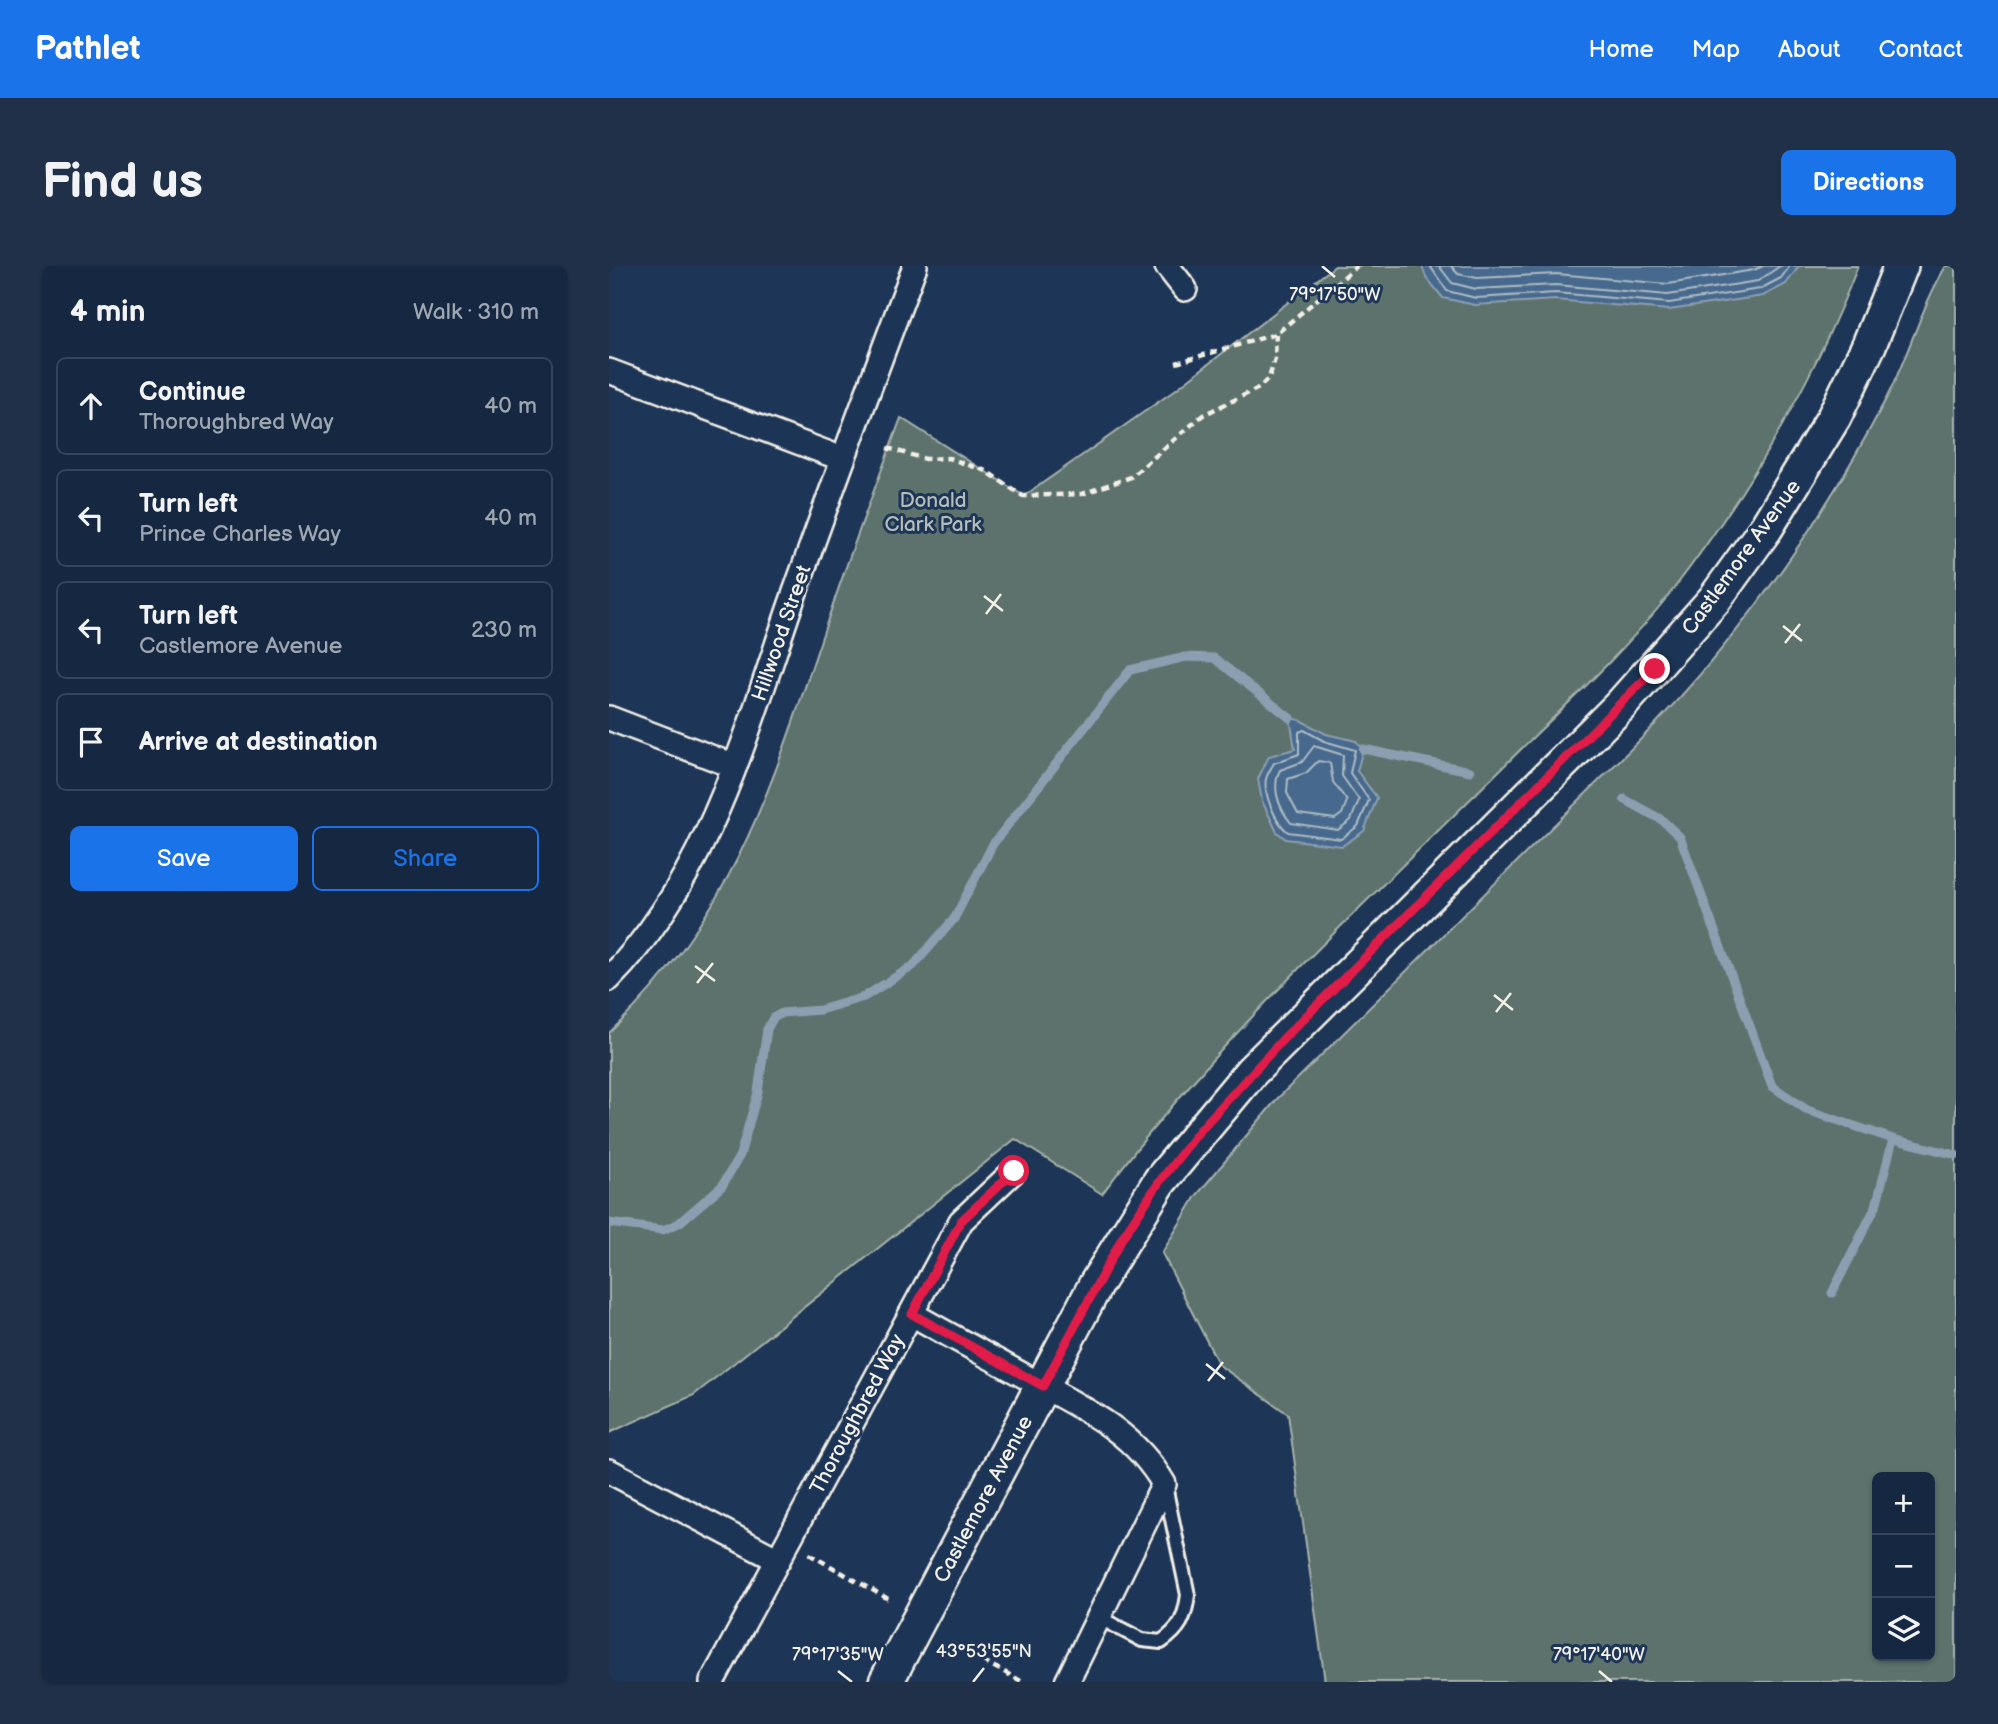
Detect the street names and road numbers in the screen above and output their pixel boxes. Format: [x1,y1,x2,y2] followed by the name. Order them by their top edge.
[1677,475,1806,640] street label: Castlemore Avenue
[746,561,817,705] street label: Hillwood Street
[805,1329,910,1499] street label: Thoroughbred Way
[929,1411,1038,1587] street label: Castlemore Avenue

